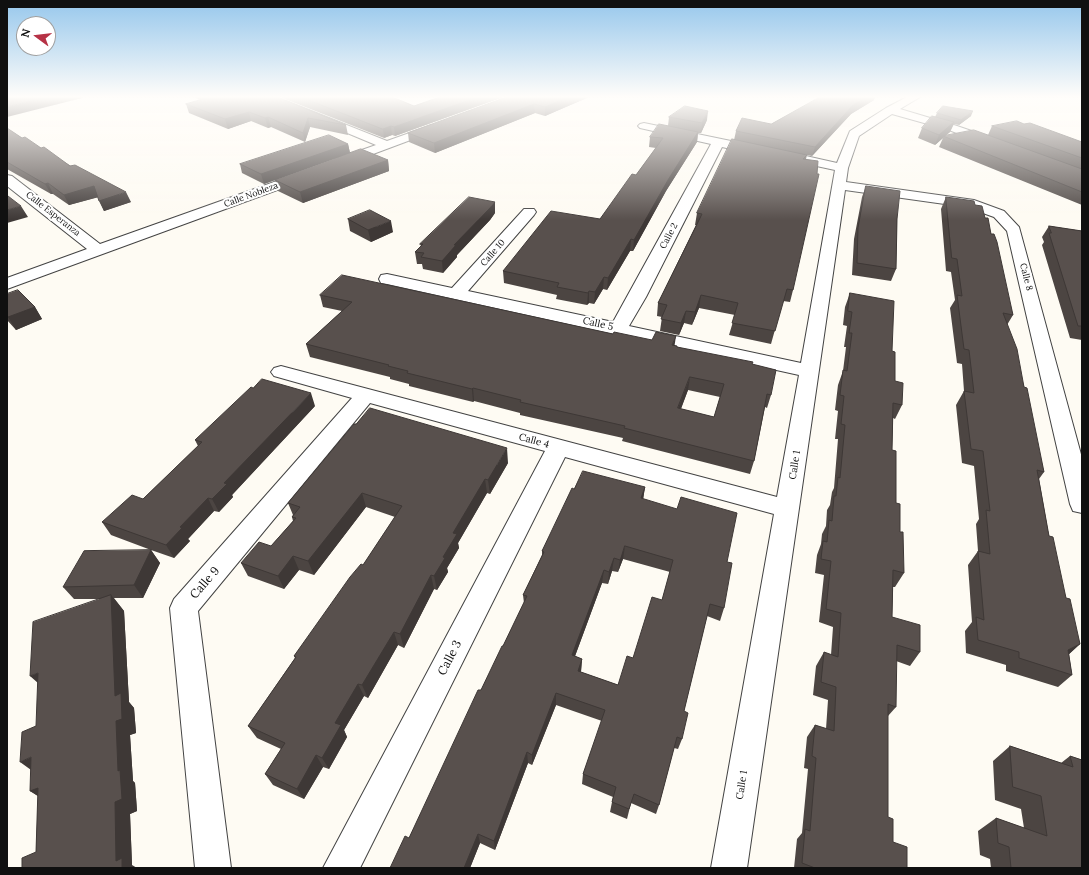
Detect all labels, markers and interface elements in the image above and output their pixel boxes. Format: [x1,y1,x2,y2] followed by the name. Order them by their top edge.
[16,16,56,56] north arrow
[18,27,33,39] text: N
[222,180,280,210] street label: Calle Nobleza
[24,189,82,239] street label: Calle Esperanza
[658,221,680,251] street label: Calle 2
[478,237,508,269] street label: Calle 10
[1017,262,1035,292] street label: Calle 8
[582,315,614,333] street label: Calle 5
[517,431,551,451] street label: Calle 4
[787,450,803,480] street label: Calle 1
[187,564,223,602] street label: Calle 9
[435,638,465,678] street label: Calle 3
[734,770,750,800] street label: Calle 1

